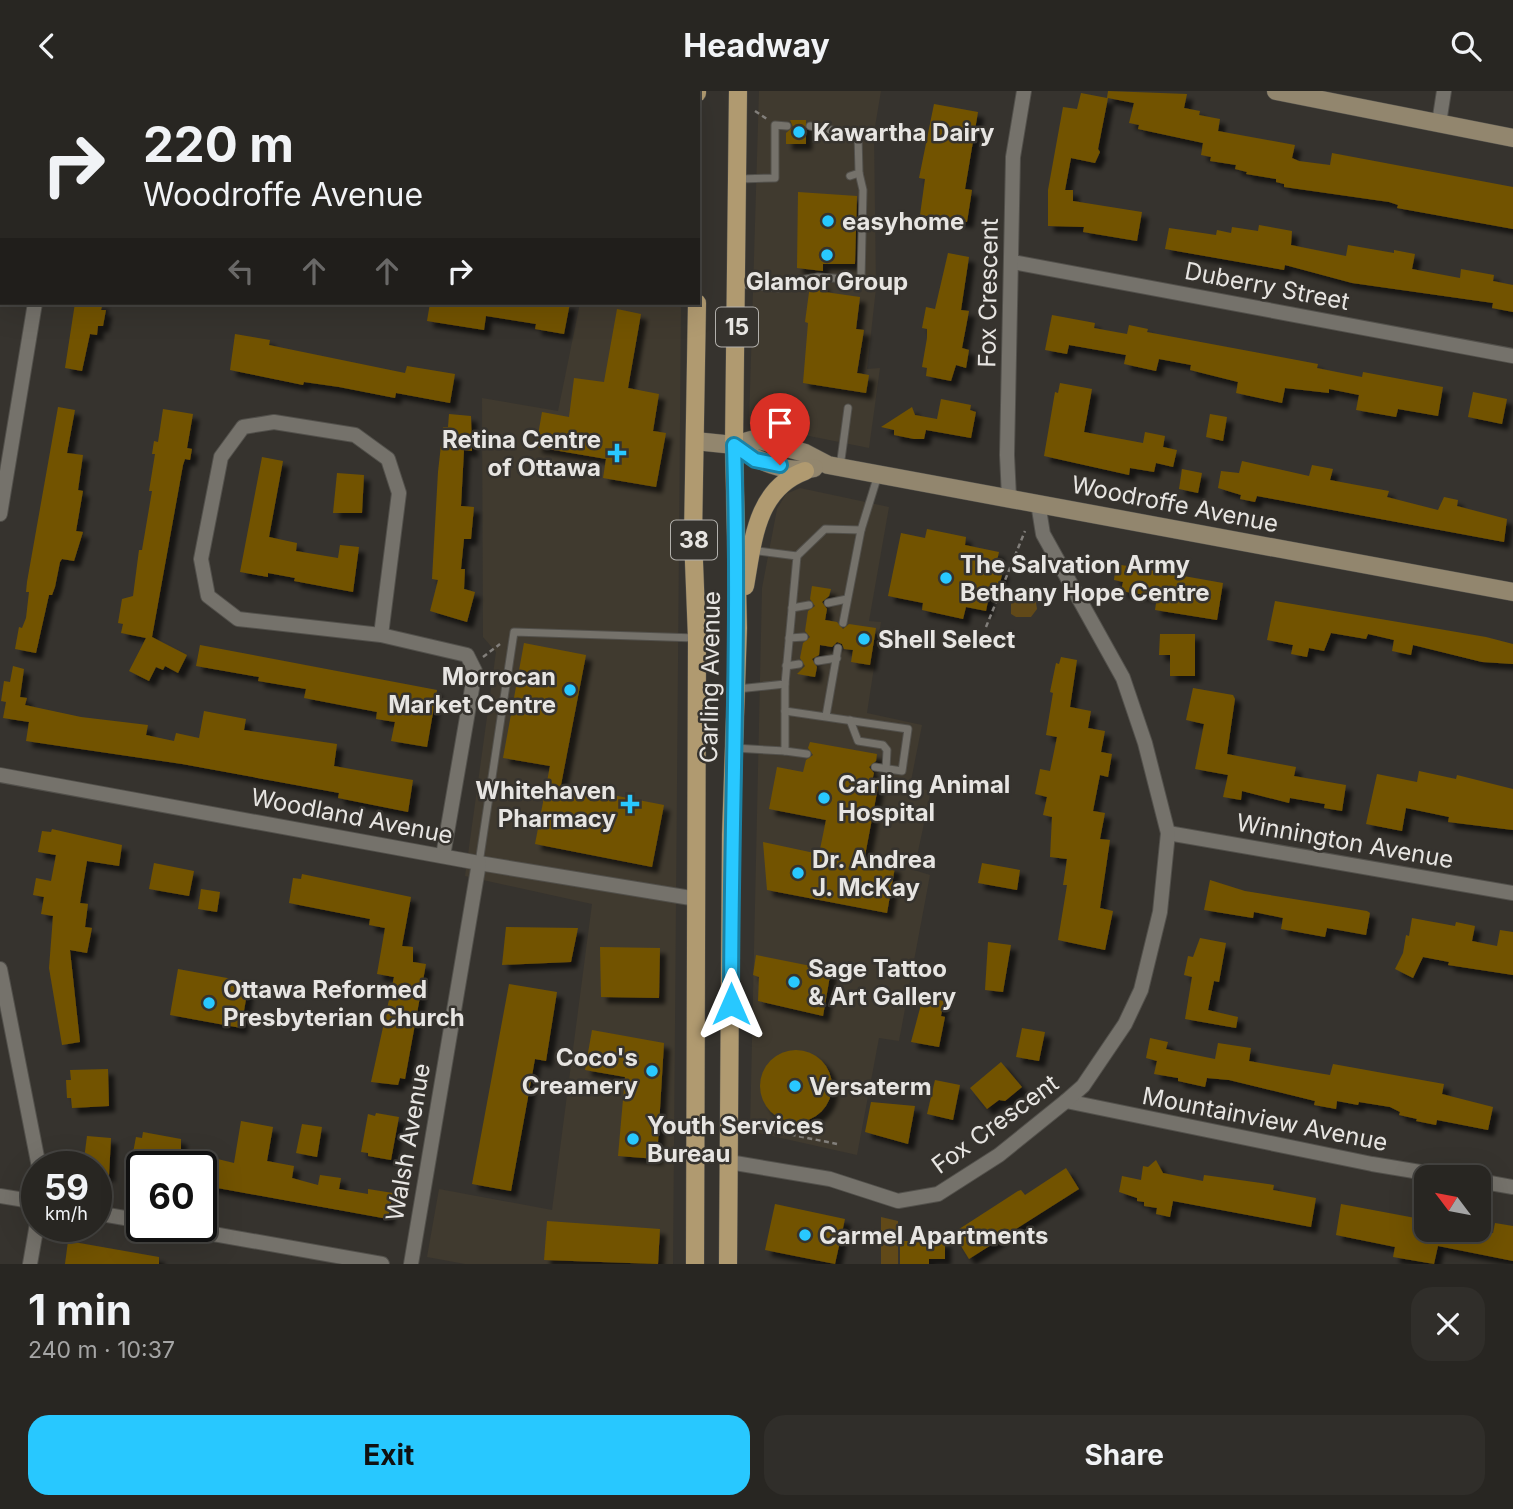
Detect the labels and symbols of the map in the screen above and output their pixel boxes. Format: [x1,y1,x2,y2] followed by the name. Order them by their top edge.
[813,118,995,147] place label: Kawartha Dairy
[791,124,807,140] marker: Kawartha Dairy
[842,207,964,236] place label: easyhome
[820,213,836,229] marker: easyhome
[972,218,1004,368] street label: Fox Crescent
[819,247,835,263] marker: Glamor Group
[1182,256,1352,316] street label: Duberry Street
[746,267,908,296] place label: Glamor Group
[716,307,758,347] road number: 15
[750,393,810,465] pin
[442,425,601,482] place label: Retina Centre of Ottawa
[607,443,627,463] marker: Retina Centre of Ottawa
[1069,470,1281,538] street label: Woodroffe Avenue
[671,521,717,559] road number: 38
[960,550,1210,607] place label: The Salvation Army Bethany Hope Centre
[938,570,954,586] marker: The Salvation Army Bethany Hope Centre
[694,591,726,763] street label: Carling Avenue
[878,625,1016,654] place label: Shell Select
[856,631,872,647] marker: Shell Select
[388,662,556,719] place label: Morrocan Market Centre
[562,682,578,698] marker: Morrocan Market Centre
[838,770,1010,827] place label: Carling Animal Hospital
[475,776,617,833] place label: Whitehaven Pharmacy
[249,782,455,850] street label: Woodland Avenue
[816,790,832,806] marker: Carling Animal Hospital
[622,796,638,812] marker: Whitehaven Pharmacy
[1234,808,1456,874] street label: Winnington Avenue
[812,845,936,902] place label: Dr. Andrea J. McKay
[790,865,806,881] marker: Dr. Andrea J. McKay
[808,954,957,1011] place label: Sage Tattoo & Art Gallery
[694,967,768,1041] position arrow
[786,974,802,990] marker: Sage Tattoo & Art Gallery
[223,975,465,1032] place label: Ottawa Reformed Presbyterian Church
[201,995,217,1011] marker: Ottawa Reformed Presbyterian Church
[522,1043,639,1100] place label: Coco's Creamery
[380,1061,436,1223] street label: Walsh Avenue
[644,1063,660,1079] marker: Coco's Creamery
[926,1068,1064,1180] street label: Fox Crescent
[809,1072,932,1101] place label: Versaterm
[787,1078,803,1094] marker: Versaterm
[1140,1081,1390,1157] street label: Mountainview Avenue
[647,1111,824,1168] place label: Youth Services Bureau
[625,1131,641,1147] marker: Youth Services Bureau
[126,1151,217,1242] speed limit sign: 60
[1414,1165,1491,1243] north arrow
[819,1221,1048,1250] place label: Carmel Apartments
[797,1227,813,1243] marker: Carmel Apartments

